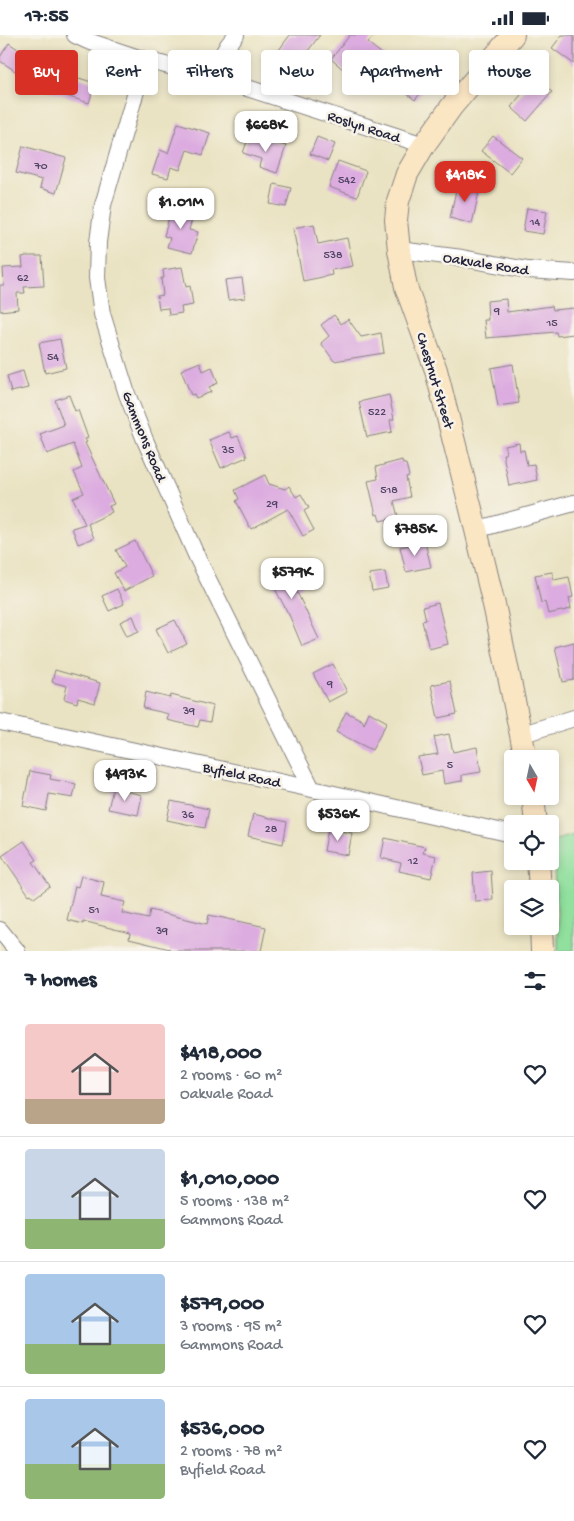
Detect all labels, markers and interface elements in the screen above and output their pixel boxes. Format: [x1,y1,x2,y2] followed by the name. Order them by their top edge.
[25,6,69,29] text: 17:55
[15,50,78,95] chip: Buy
[88,50,158,95] chip: Rent
[168,50,251,95] chip: Filters
[261,50,332,95] chip: New
[342,50,459,95] chip: Apartment
[469,50,549,95] chip: House
[325,108,403,148] street label: Roslyn Road
[231,111,301,153] pin: $668K
[246,117,286,136] text: $668K
[33,160,48,174] house number: 70
[430,161,500,203] pin: $418K
[446,167,484,186] text: $418K
[338,174,356,188] house number: 542
[140,187,222,230] pin: $1.01M
[158,194,204,213] text: $1.01M
[529,216,541,230] house number: 14
[323,249,343,263] house number: 538
[442,249,531,281] street label: Oakvale Road
[17,272,29,286] house number: 62
[493,305,500,319] house number: 9
[545,317,558,331] house number: 15
[411,330,458,433] street label: Chestnut Street
[47,351,59,365] house number: 54
[117,389,170,486] street label: Gammons Road
[368,406,386,420] house number: 522
[221,444,234,458] house number: 35
[380,484,398,498] house number: 518
[266,498,278,512] house number: 29
[380,515,450,557] pin: $785K
[394,521,436,540] text: $785K
[257,557,327,600] pin: $579K
[272,564,312,583] text: $579K
[326,678,333,692] house number: 9
[182,705,195,719] house number: 39
[504,750,559,805] north arrow
[504,750,559,935] map controls
[90,759,160,802] pin: $493K
[200,759,283,793] street label: Byfield Road
[447,759,453,773] house number: 5
[105,766,145,785] text: $493K
[303,799,373,842] pin: $536K
[318,806,358,825] text: $536K
[181,809,195,823] house number: 36
[504,815,559,870] button: locate
[265,823,278,837] house number: 28
[407,855,418,869] house number: 12
[504,880,559,935] button: layers
[88,904,100,918] house number: 51
[155,925,168,939] house number: 39
[521,967,549,995] icon: filters
[25,969,97,994] text: 7 homes
[180,1042,262,1067] text: $418,000
[65,1044,125,1104] icon: home
[521,1060,549,1088] icon: heart
[180,1067,282,1086] text: 2 rooms · 60 m²
[180,1086,272,1105] text: Oakvale Road
[180,1168,279,1193] text: $1,010,000
[65,1169,125,1229] icon: home
[521,1185,549,1213] icon: heart
[180,1193,289,1212] text: 5 rooms · 138 m²
[180,1212,282,1231] text: Gammons Road
[180,1293,264,1318] text: $579,000
[65,1294,125,1354] icon: home
[521,1310,549,1338] icon: heart
[180,1318,282,1337] text: 3 rooms · 95 m²
[180,1337,282,1356] text: Gammons Road
[180,1418,264,1443] text: $536,000
[65,1419,125,1479] icon: home
[521,1435,549,1463] icon: heart
[180,1443,282,1462] text: 2 rooms · 78 m²
[180,1462,264,1481] text: Byfield Road

